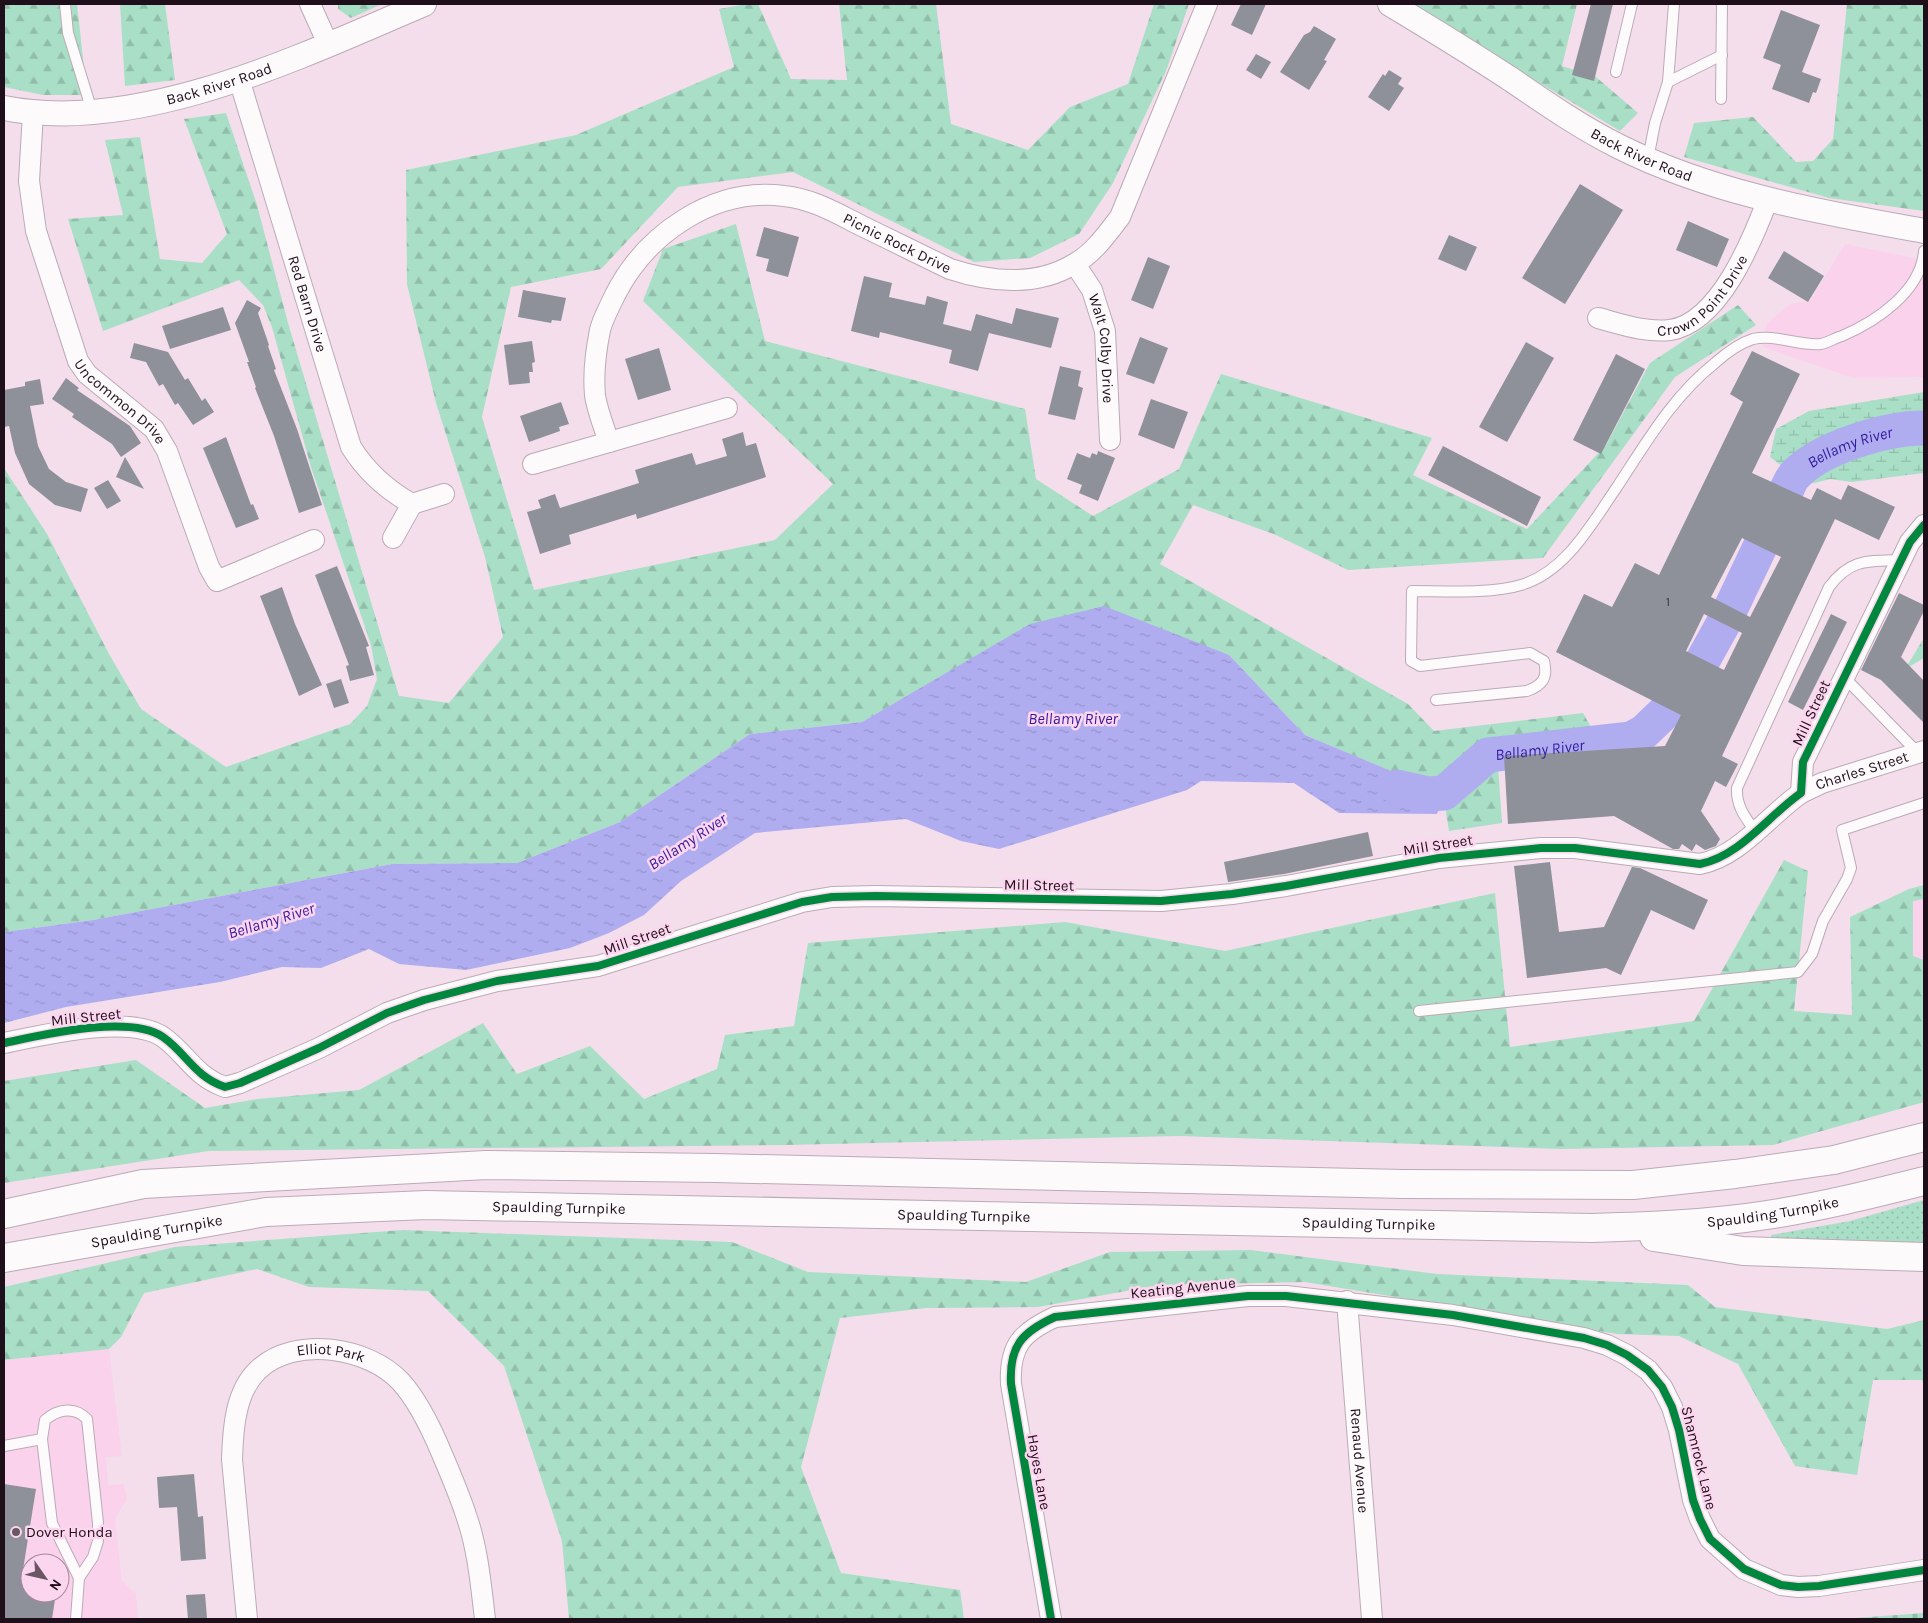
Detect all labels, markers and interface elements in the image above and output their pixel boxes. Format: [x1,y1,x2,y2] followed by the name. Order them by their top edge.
[165,59,275,109] street label: Back River Road
[1588,124,1695,186] street label: Back River Road
[840,209,954,277] street label: Picnic Rock Drive
[1657,252,1751,340] street label: Crown Point Drive
[284,253,331,354] street label: Red Barn Drive
[1085,292,1117,404] street label: Walt Colby Drive
[70,355,170,447] street label: Uncommon Drive
[1804,422,1894,472] water label: Bellamy River
[1666,595,1670,609] house number: 1
[1788,677,1834,749] street label: Mill Street
[1028,709,1118,728] water label: Bellamy River
[1494,735,1586,764] water label: Bellamy River
[1812,747,1911,794] street label: Charles Street
[645,809,730,874] water label: Bellamy River
[1402,831,1474,859] street label: Mill Street
[1004,875,1075,895] street label: Mill Street
[226,898,317,943] water label: Bellamy River
[601,919,674,959] street label: Mill Street
[50,1004,122,1030] street label: Mill Street
[1706,1193,1840,1231] street label: Spaulding Turnpike
[492,1197,626,1218] street label: Spaulding Turnpike
[897,1205,1031,1226] street label: Spaulding Turnpike
[89,1211,224,1252] street label: Spaulding Turnpike
[1302,1213,1436,1234] street label: Spaulding Turnpike
[1130,1274,1236,1302] street label: Keating Avenue
[295,1340,368,1366] street label: Elliot Park
[1677,1404,1721,1512] street label: Shamrock Lane
[1346,1407,1373,1514] street label: Renaud Avenue
[1023,1433,1055,1511] street label: Hayes Lane
[26,1523,113,1541] place label: Dover Honda
[10,1526,22,1538] marker: Dover Honda
[20,1553,70,1603] north arrow
[46,1576,65,1594] text: N

